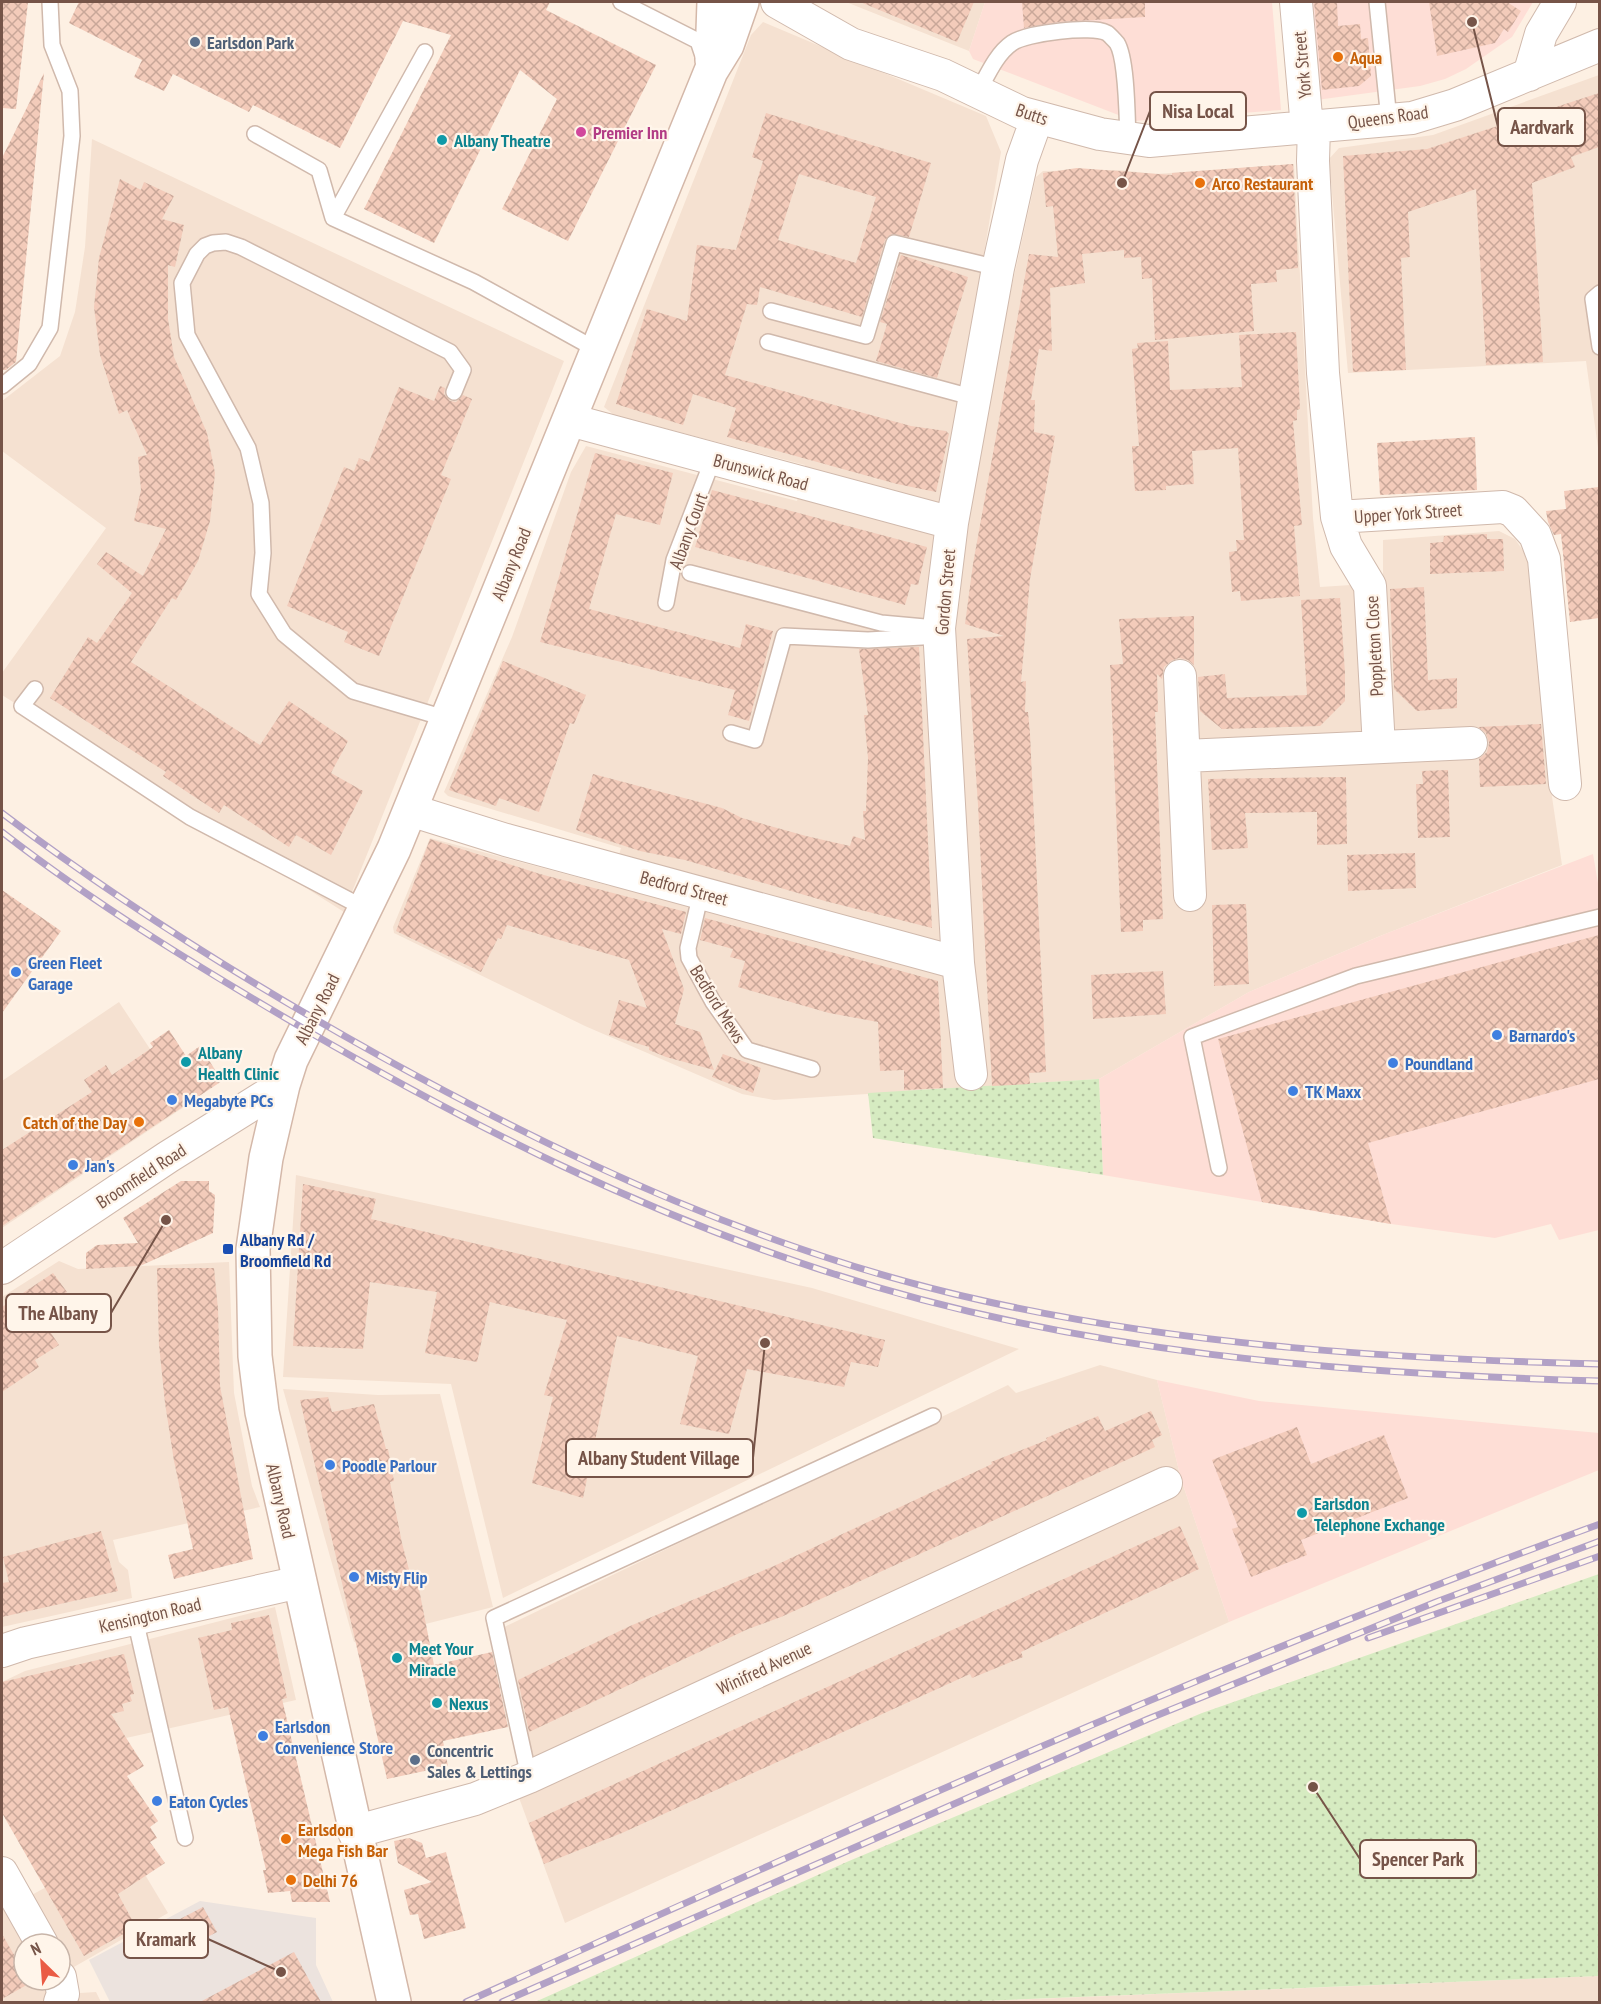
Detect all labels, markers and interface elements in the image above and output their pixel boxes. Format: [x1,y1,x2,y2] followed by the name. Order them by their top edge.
[1288,30,1316,99] street label: York Street
[207,31,295,54] place label: Earlsdon Park
[188,35,202,49] marker: Earlsdon Park
[1349,46,1382,69] place label: Aqua
[1331,50,1345,64] marker: Aqua
[1150,92,1246,130] callout: Nisa Local
[1013,98,1051,130] street label: Butts
[1162,98,1234,124] text: Nisa Local
[1346,100,1430,134] street label: Queens Road
[1498,108,1585,146] callout: Aardvark
[1509,114,1574,140] text: Aardvark
[593,121,667,144] place label: Premier Inn
[574,125,588,139] marker: Premier Inn
[453,129,551,152] place label: Albany Theatre
[435,133,449,147] marker: Albany Theatre
[1211,172,1314,195] place label: Arco Restaurant
[1193,176,1207,190] marker: Arco Restaurant
[711,448,811,496] street label: Brunswick Road
[664,490,712,572] street label: Albany Court
[1353,498,1463,528] street label: Upper York Street
[486,524,536,604] street label: Albany Road
[930,548,960,636] street label: Gordon Street
[1360,595,1388,697] street label: Poppleton Close
[638,865,730,911] street label: Bedford Street
[28,951,103,995] place label: Green Fleet Garage
[685,961,751,1047] street label: Bedford Mews
[9,965,23,979] marker: Green Fleet Garage
[289,970,345,1048] street label: Albany Road
[1509,1024,1575,1047] place label: Barnardo's
[1490,1028,1504,1042] marker: Barnardo's
[197,1041,280,1085] place label: Albany Health Clinic
[1405,1052,1473,1075] place label: Poundland
[179,1055,193,1069] marker: Albany Health Clinic
[1386,1056,1400,1070] marker: Poundland
[1305,1080,1361,1103] place label: TK Maxx
[1286,1084,1300,1098] marker: TK Maxx
[184,1089,273,1112] place label: Megabyte PCs
[165,1093,179,1107] marker: Megabyte PCs
[23,1111,128,1134] place label: Catch of the Day
[132,1115,146,1129] marker: Catch of the Day
[92,1138,190,1214] street label: Broomfield Road
[84,1154,115,1177] place label: Jan's
[66,1158,80,1172] marker: Jan's
[239,1228,331,1272] place label: Albany Rd / Broomfield Rd
[221,1242,235,1256] marker: Albany Rd / Broomfield Rd
[6,1294,111,1332] callout: The Albany
[18,1300,99,1326] text: The Albany
[566,1439,753,1477] callout: Albany Student Village
[577,1445,740,1471] text: Albany Student Village
[342,1454,437,1477] place label: Poodle Parlour
[323,1458,337,1472] marker: Poodle Parlour
[261,1461,301,1541] street label: Albany Road
[1314,1492,1445,1536] place label: Earlsdon Telephone Exchange
[1295,1506,1309,1520] marker: Earlsdon Telephone Exchange
[366,1566,428,1589] place label: Misty Flip
[347,1570,361,1584] marker: Misty Flip
[97,1592,203,1638] street label: Kensington Road
[713,1636,815,1700] street label: Winifred Avenue
[409,1637,474,1681] place label: Meet Your Miracle
[390,1651,404,1665] marker: Meet Your Miracle
[449,1692,488,1715] place label: Nexus
[430,1696,444,1710] marker: Nexus
[275,1715,393,1759] place label: Earlsdon Convenience Store
[256,1729,270,1743] marker: Earlsdon Convenience Store
[427,1739,532,1783] place label: Concentric Sales & Lettings
[408,1753,422,1767] marker: Concentric Sales & Lettings
[169,1790,248,1813] place label: Eaton Cycles
[150,1794,164,1808] marker: Eaton Cycles
[298,1818,389,1862] place label: Earlsdon Mega Fish Bar
[279,1832,293,1846] marker: Earlsdon Mega Fish Bar
[1360,1840,1476,1878] callout: Spencer Park
[1372,1846,1465,1872] text: Spencer Park
[303,1869,358,1892] place label: Delhi 76
[284,1873,298,1887] marker: Delhi 76
[124,1920,208,1958] callout: Kramark
[136,1926,197,1952] text: Kramark
[12,1932,72,1992] north arrow
[28,1938,44,1959] text: N

